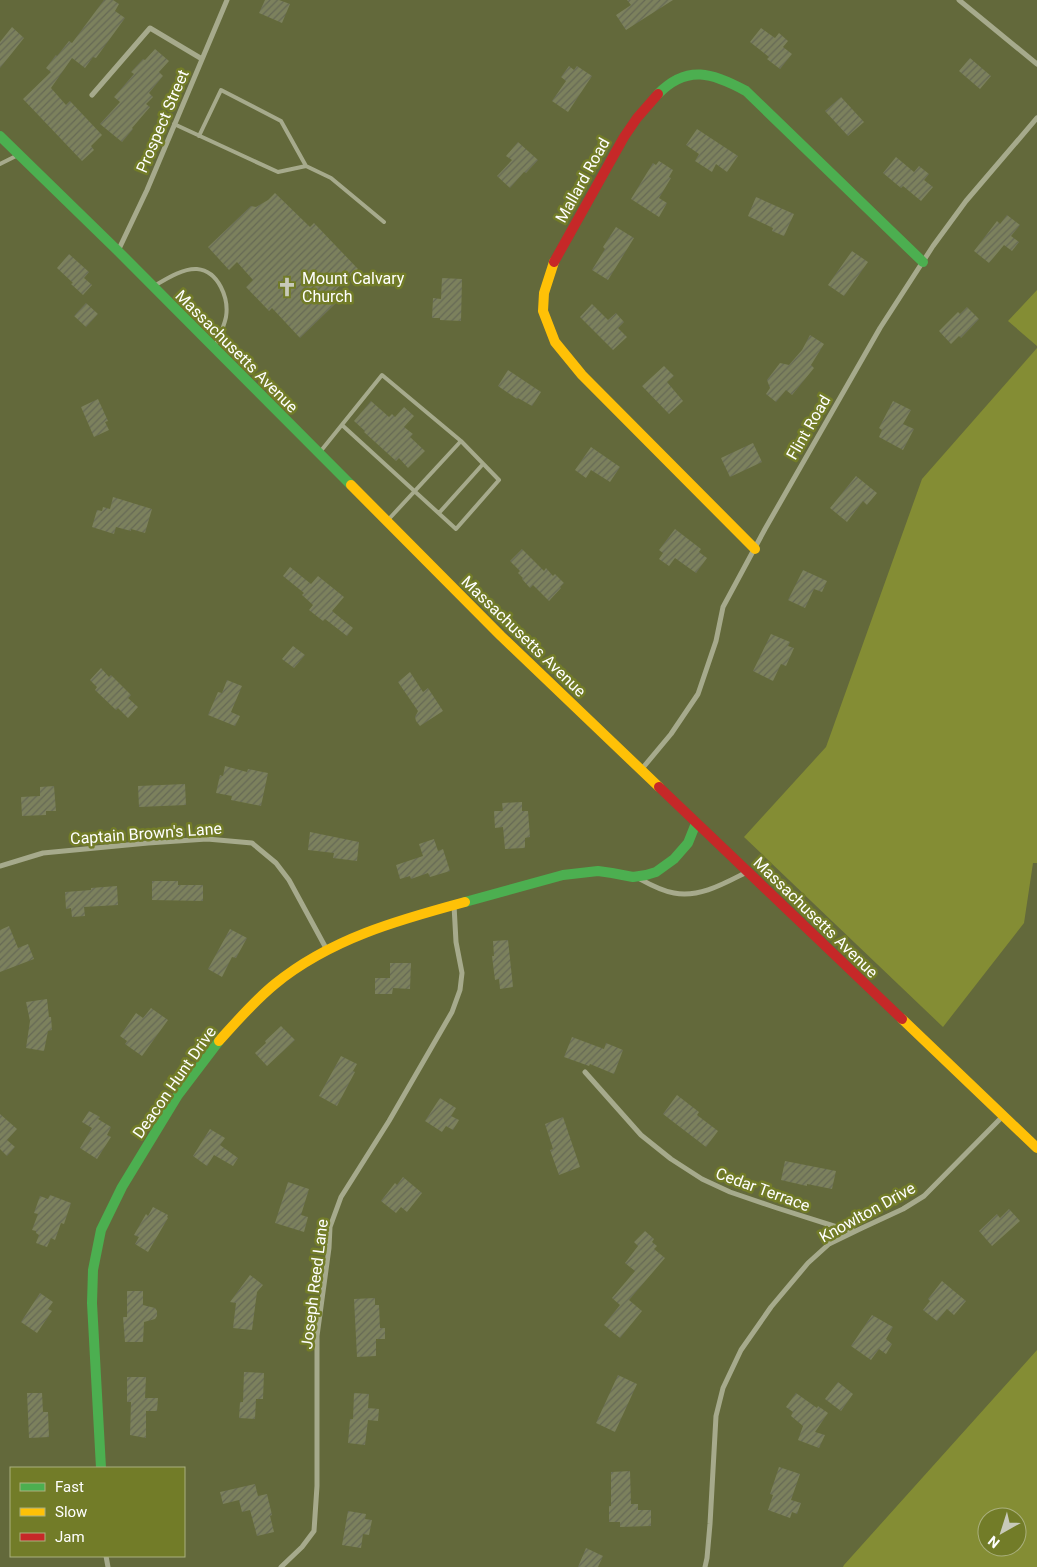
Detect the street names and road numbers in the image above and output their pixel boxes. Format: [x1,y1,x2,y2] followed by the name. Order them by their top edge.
[132,67,193,176] street label: Prospect Street
[551,134,614,226] street label: Mallard Road
[171,286,302,417] street label: Massachusetts Avenue
[782,392,835,463] street label: Flint Road
[457,572,590,701] street label: Massachusetts Avenue
[69,819,223,848] street label: Captain Brown's Lane
[749,853,882,982] street label: Massachusetts Avenue
[129,1023,220,1142] street label: Deacon Hunt Drive
[713,1164,813,1215] street label: Cedar Terrace
[816,1178,919,1247] street label: Knowlton Drive
[297,1218,332,1350] street label: Joseph Reed Lane

